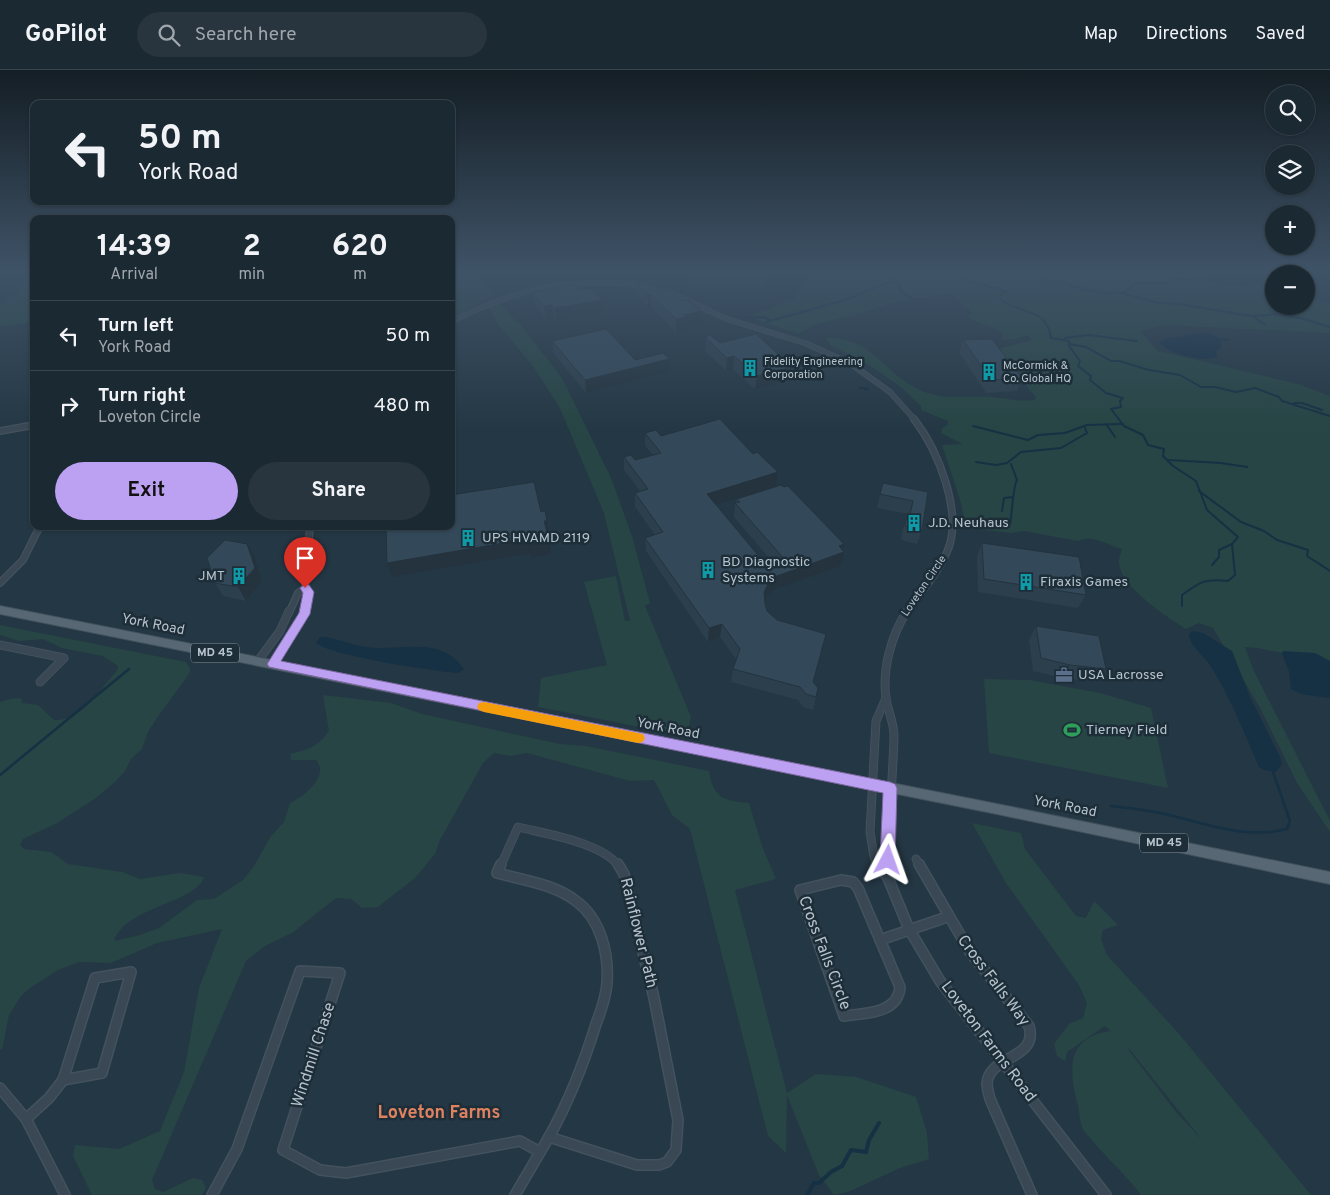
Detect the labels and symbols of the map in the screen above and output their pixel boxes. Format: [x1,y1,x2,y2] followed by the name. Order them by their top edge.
[764,355,863,382] place label: Fidelity Engineering Corporation
[740,358,760,378] building icon: Fidelity Engineering Corporation
[1003,359,1071,386] place label: McCormick & Co. Global HQ
[979,362,999,382] building icon: McCormick & Co. Global HQ
[904,513,924,533] building icon: J.D. Neuhaus
[928,515,1009,532] place label: J.D. Neuhaus
[458,528,478,548] building icon: UPS HVAMD 2119
[482,530,590,547] place label: UPS HVAMD 2119
[284,537,326,588] pin
[898,553,950,619] street label: Loveton Circle
[722,554,810,587] place label: BD Diagnostic Systems
[698,560,718,580] building icon: BD Diagnostic Systems
[229,566,249,586] building icon: JMT
[198,568,225,585] place label: JMT
[1016,572,1036,592] building icon: Firaxis Games
[1040,574,1128,591] place label: Firaxis Games
[120,611,186,639] street label: York Road
[191,644,239,662] road number: MD 45
[1054,665,1074,685] office icon: USA Lacrosse
[1078,667,1164,684] place label: USA Lacrosse
[635,715,701,743] street label: York Road
[1062,720,1082,740] sports icon: Tierney Field
[1086,722,1167,739] place label: Tierney Field
[1032,793,1098,821] street label: York Road
[861,833,913,885] position arrow
[1140,834,1188,852] road number: MD 45
[615,876,661,990] street label: Rainflower Path
[793,893,855,1013] street label: Cross Falls Circle
[952,931,1034,1031] street label: Cross Falls Way
[936,978,1040,1106] street label: Loveton Farms Road
[288,1000,340,1110] street label: Windmill Chase
[378,1102,500,1125] district label: Loveton Farms

